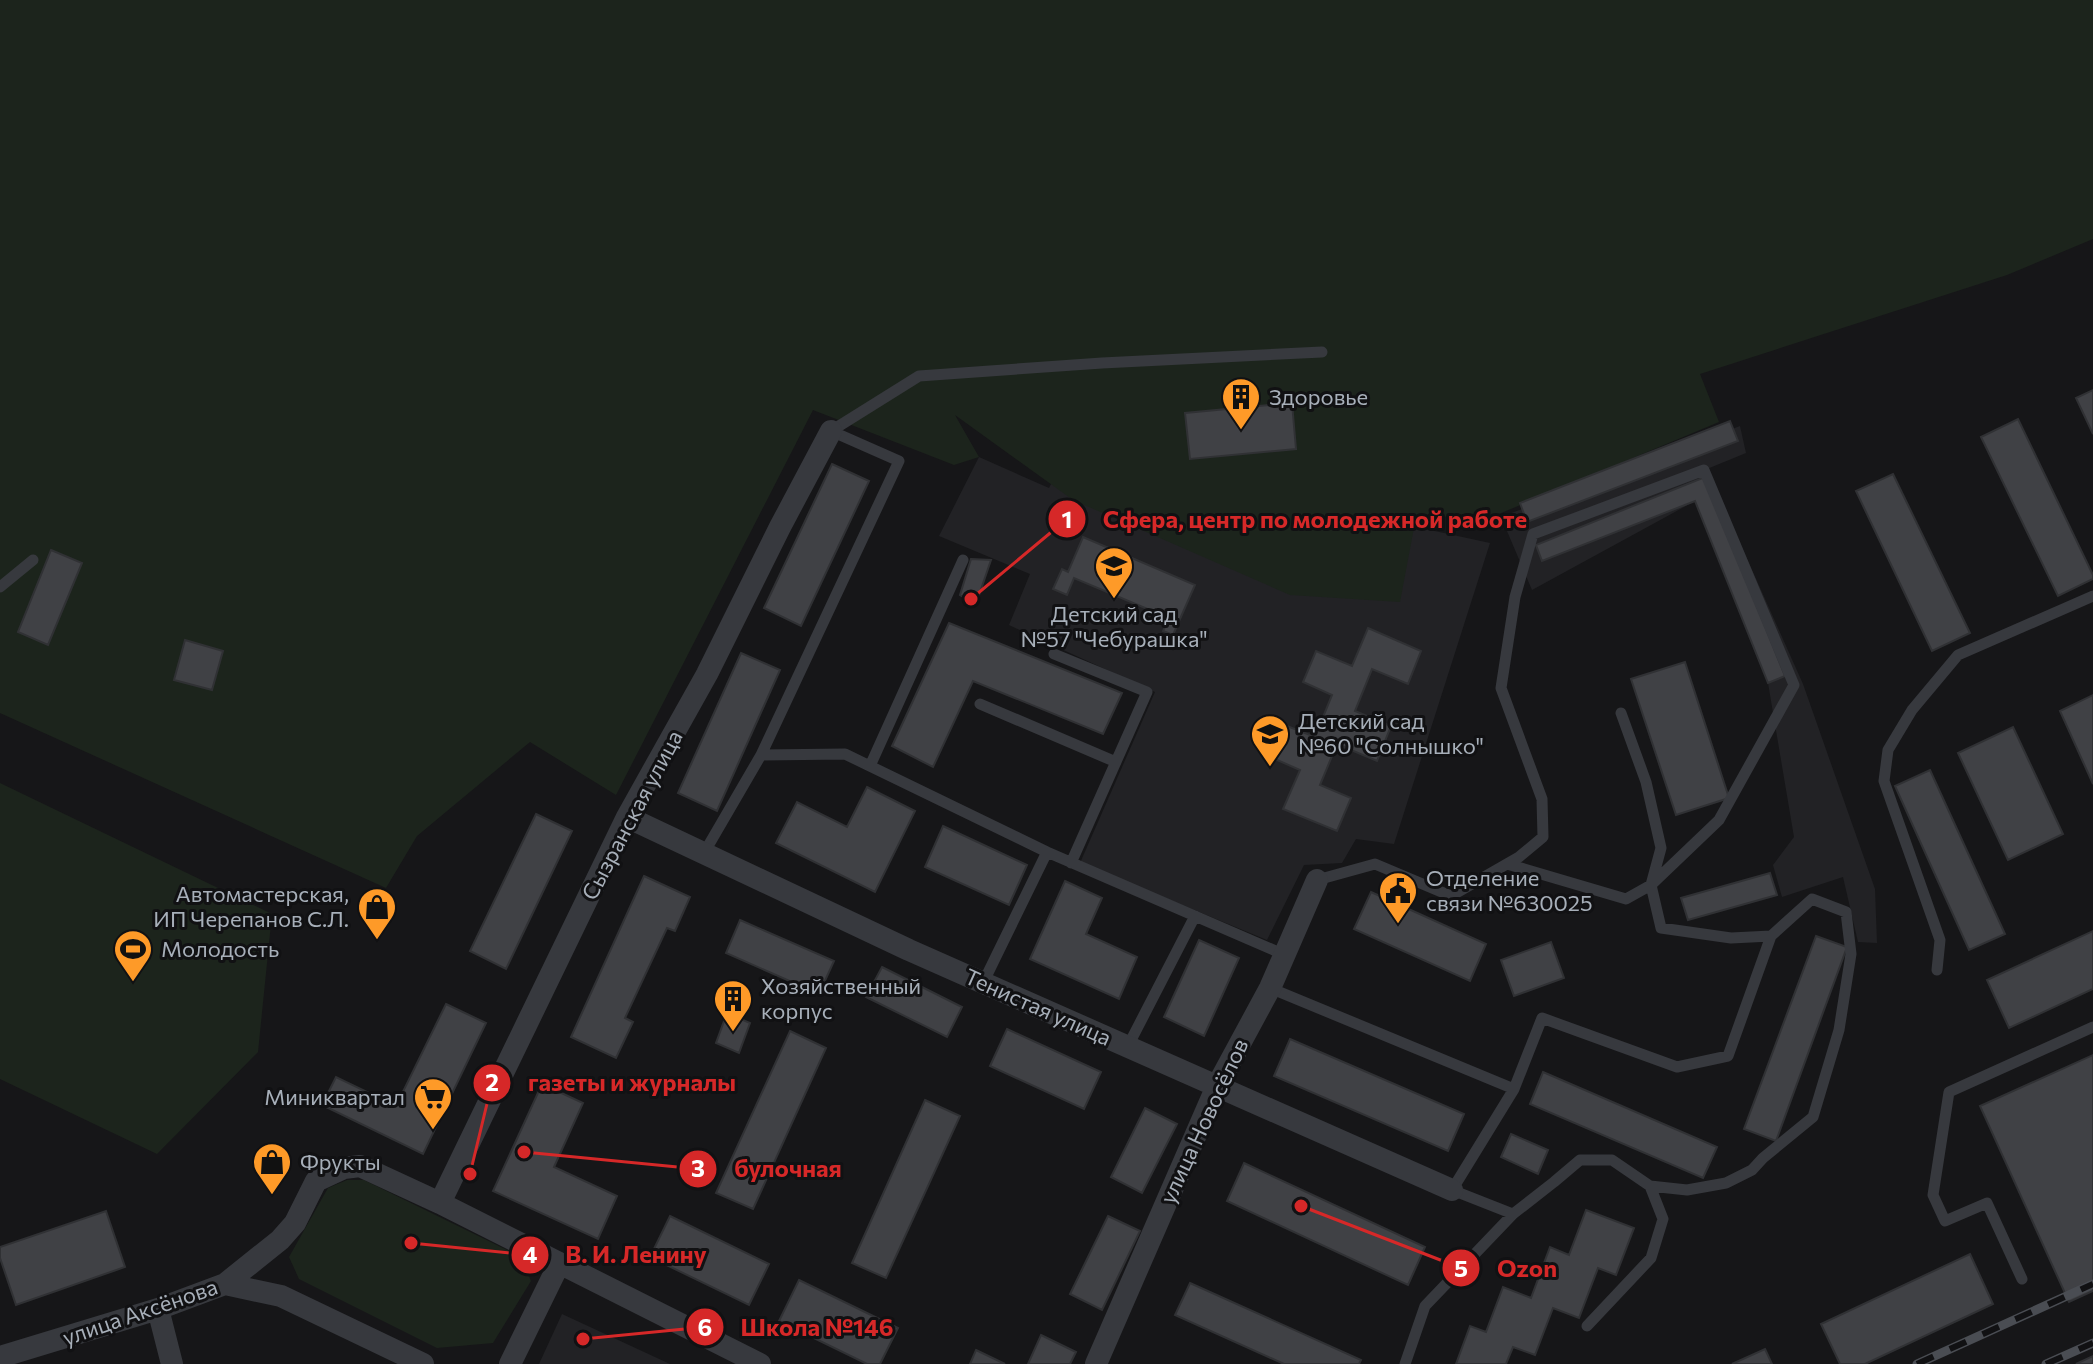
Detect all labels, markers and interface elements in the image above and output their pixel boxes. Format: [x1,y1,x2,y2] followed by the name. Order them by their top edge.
[1220,376,1262,431] building icon: Здоровье
[1269,383,1368,410] place label: Здоровье
[1047,495,1544,543] callout: Сфера, центр по молодежной работе
[1062,504,1072,533] text: 1
[1103,504,1527,533] text: Сфера, центр по молодежной работе
[1093,545,1135,600] school or university icon: Детский сад №57 "Чебурашка"
[1020,600,1208,652] place label: Детский сад №57 "Чебурашка"
[1298,707,1484,759] place label: Детский сад №60 "Солнышко"
[1249,713,1291,768] school or university icon: Детский сад №60 "Солнышко"
[575,725,688,904] street label: Сызранская улица
[1426,864,1593,916] place label: Отделение связи №630025
[1377,870,1419,925] public building icon: Отделение связи №630025
[153,880,349,932] place label: Автомастерская, ИП Черепанов С.Л.
[356,886,398,941] shop icon: Автомастерская, ИП Черепанов С.Л.
[112,928,154,983] sports icon: Молодость
[161,935,279,962] place label: Молодость
[961,962,1116,1051] street label: Тенистая улица
[761,972,921,1024] place label: Хозяйственный корпус
[712,978,754,1033] building icon: Хозяйственный корпус
[1154,1034,1254,1208] street label: улица Новосёлов
[472,1059,752,1107] callout: газеты и журналы
[485,1067,499,1096] text: 2
[528,1067,736,1096] text: газеты и журналы
[412,1076,454,1131] supermarket icon: Миниквартал
[264,1083,405,1110] place label: Миниквартал
[251,1141,293,1196] shop icon: Фрукты
[678,1145,858,1193] callout: булочная
[300,1148,381,1175] place label: Фрукты
[691,1153,705,1182] text: 3
[734,1153,842,1182] text: булочная
[510,1231,723,1279] callout: В. И. Ленину
[523,1239,538,1268] text: 4
[565,1239,707,1268] text: В. И. Ленину
[1441,1244,1573,1292] callout: Ozon
[1454,1253,1468,1282] text: 5
[1497,1253,1557,1282] text: Ozon
[59,1272,221,1351] street label: улица Аксёнова
[685,1303,910,1351] callout: Школа №146
[698,1312,712,1341] text: 6
[741,1312,893,1341] text: Школа №146

